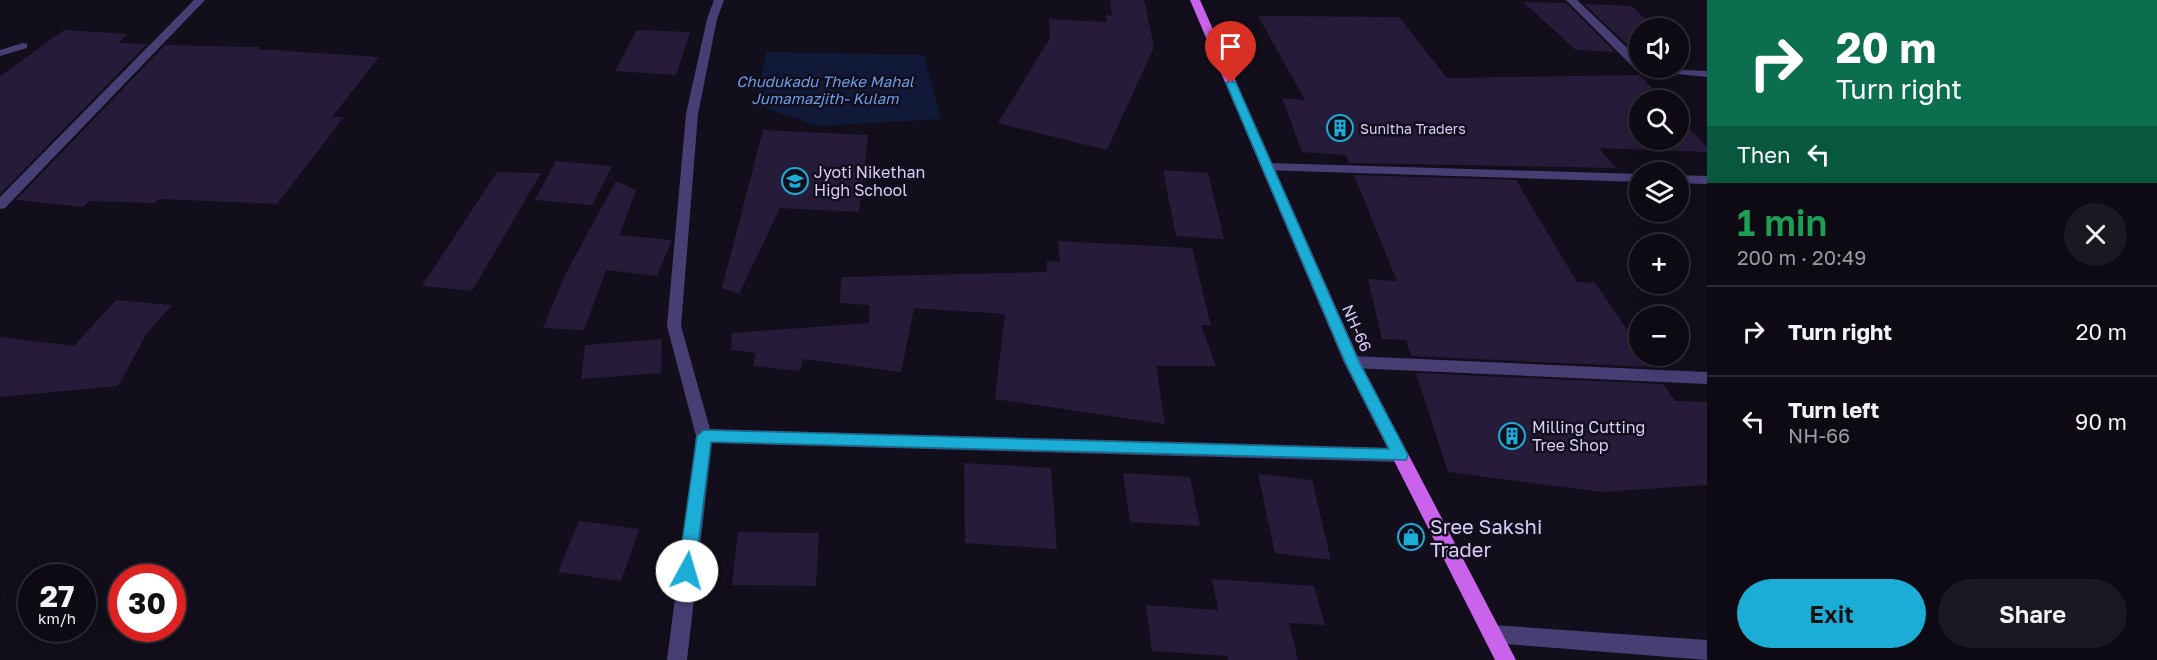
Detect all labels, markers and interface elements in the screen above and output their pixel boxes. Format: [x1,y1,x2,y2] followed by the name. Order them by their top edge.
[1629,18,1689,366] map controls
[1629,18,1689,78] button: sound
[1205,21,1256,83] pin
[1836,22,1936,72] text: 20 m
[1737,24,1815,102] icon: right
[1214,30,1247,63] icon: arrive
[736,72,915,108] water label: Chudukadu Theke Mahal Jumamazjith- Kulam
[1836,73,1962,105] text: Turn right
[1629,90,1689,150] button: search
[1325,113,1355,143] building icon: Sunitha Traders
[1360,120,1466,137] place label: Sunitha Traders
[1802,138,1835,171] icon: left
[1737,141,1790,168] text: Then
[814,162,925,200] place label: Jyoti Nikethan High School
[1629,162,1689,222] button: layers
[780,166,810,196] school or university icon: Jyoti Nikethan High School
[1737,201,1827,244] text: 1 min
[2064,203,2127,266] button: close
[1629,234,1689,294] button: +
[1737,245,1866,269] text: 200 m · 20:49
[1338,301,1376,355] street label: NH-66
[1629,306,1689,366] button: −
[1737,315,1770,348] icon: right
[1788,318,1892,345] text: Turn right
[2076,318,2127,345] text: 20 m
[1788,396,1879,423] text: Turn left
[1737,405,1770,438] icon: left
[2075,408,2127,435] text: 90 m
[1532,417,1645,455] place label: Milling Cutting Tree Shop
[1497,421,1527,451] building icon: Milling Cutting Tree Shop
[1788,423,1850,447] text: NH-66
[1430,514,1542,561] place label: Sree Sakshi Trader
[1396,522,1426,552] shop icon: Sree Sakshi Trader
[655,539,719,603] position arrow
[108,564,186,642] speed limit sign: 30
[40,578,74,614] text: 27
[1737,579,1926,648] button: Exit
[1938,579,2127,648] button: Share
[38,609,76,627] text: km/h

